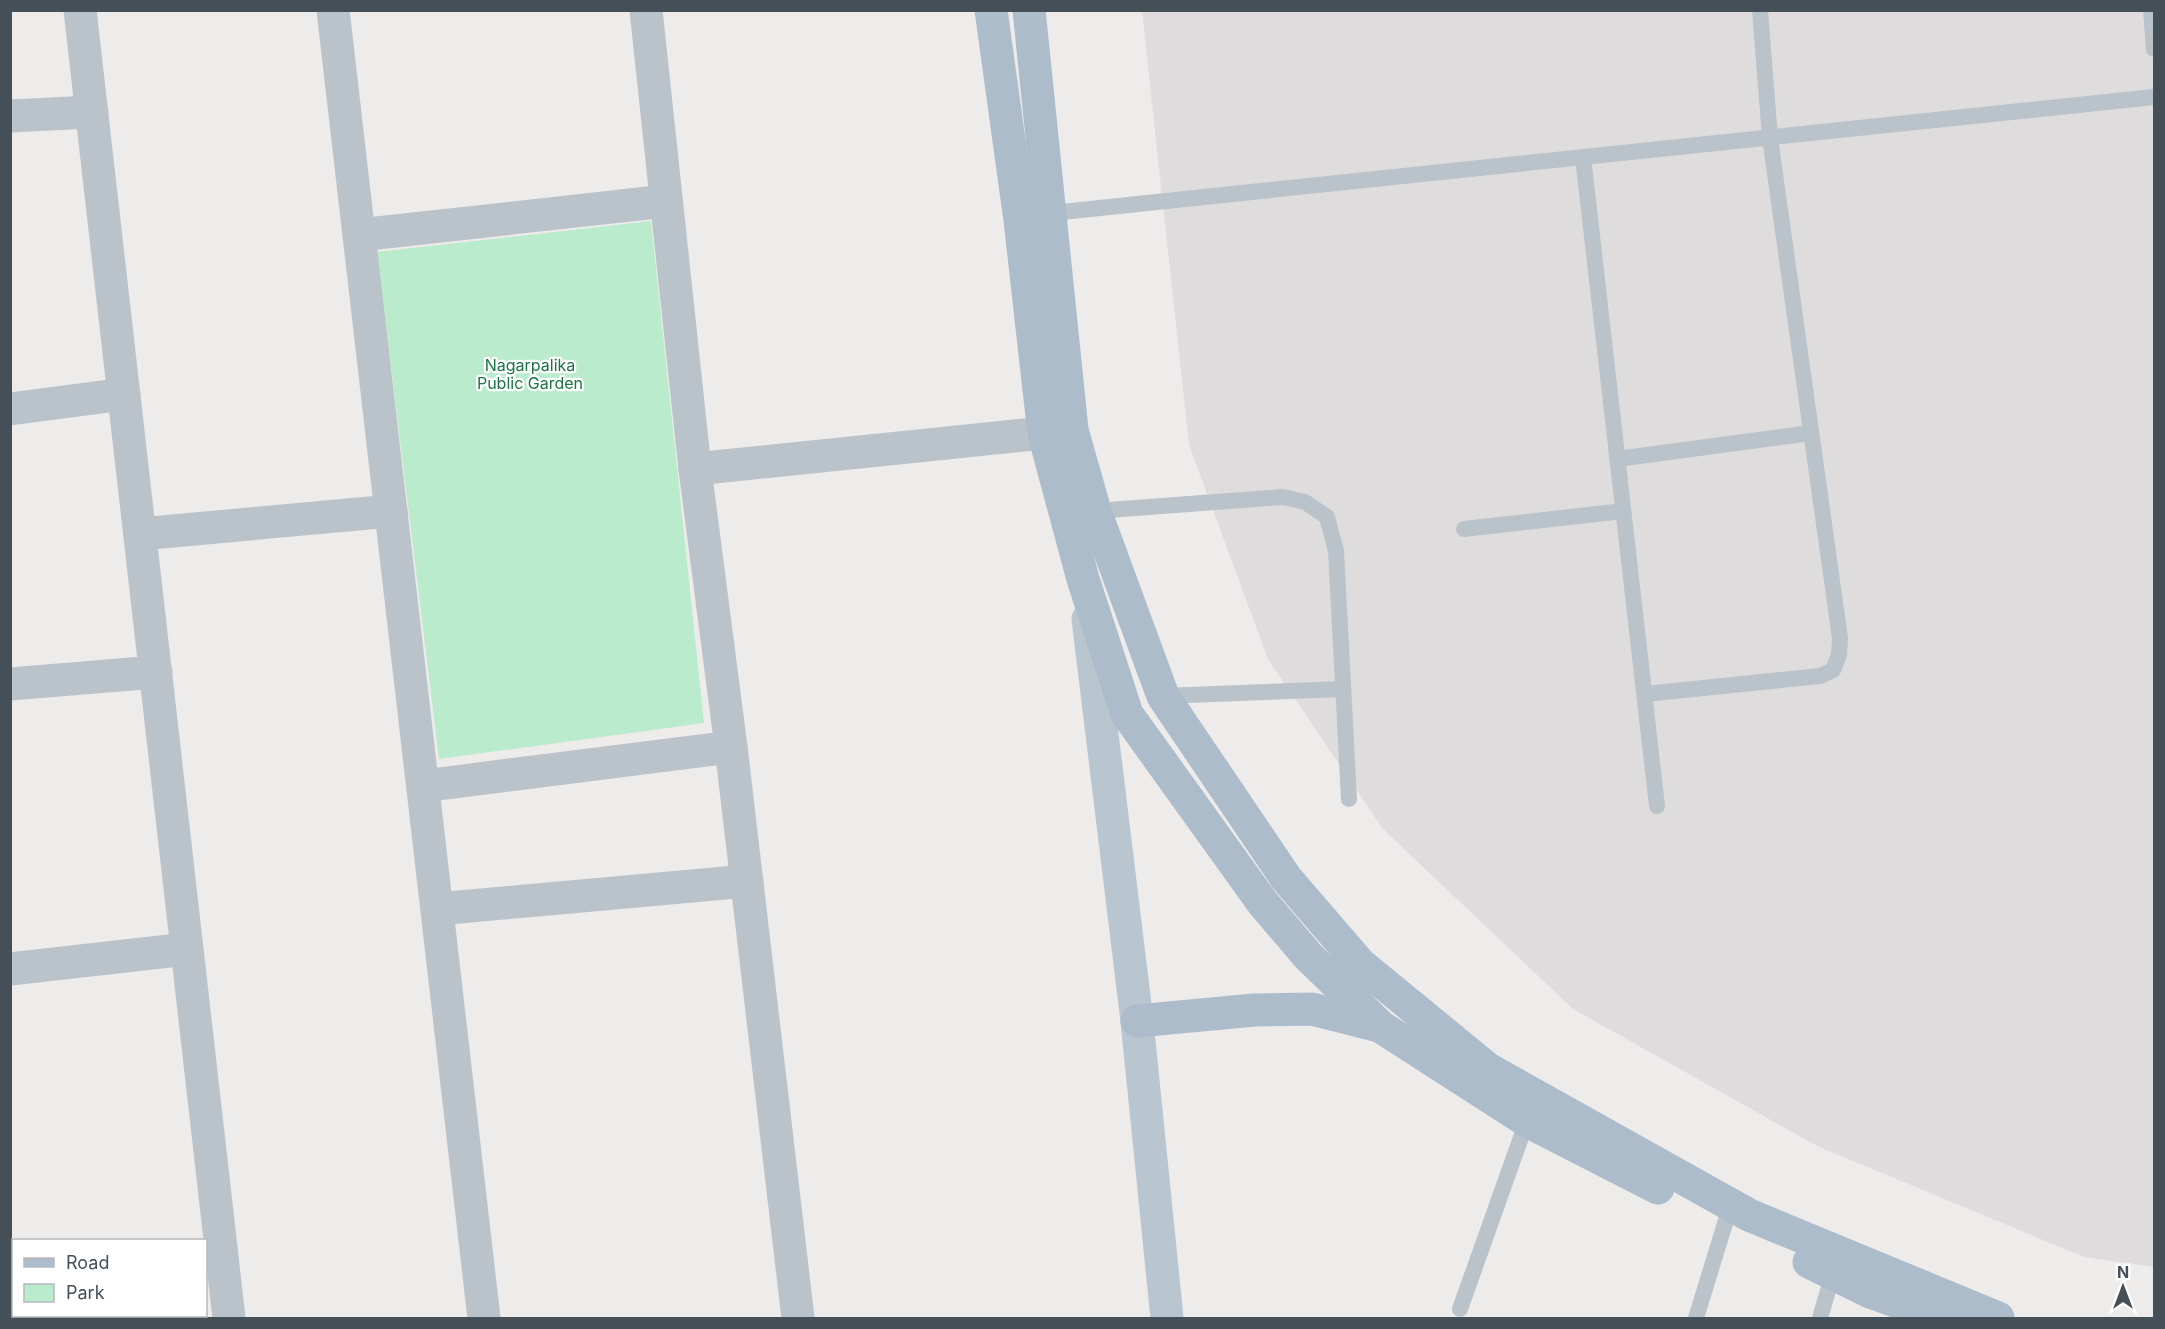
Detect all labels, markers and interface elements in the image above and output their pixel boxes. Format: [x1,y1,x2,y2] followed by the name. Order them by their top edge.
[477,355,583,393] park label: Nagarpalika Public Garden
[12,1239,207,1317] legend
[66,1252,109,1273] text: Road
[2093,1257,2153,1317] north arrow
[2117,1262,2129,1282] text: N
[66,1282,105,1303] text: Park

